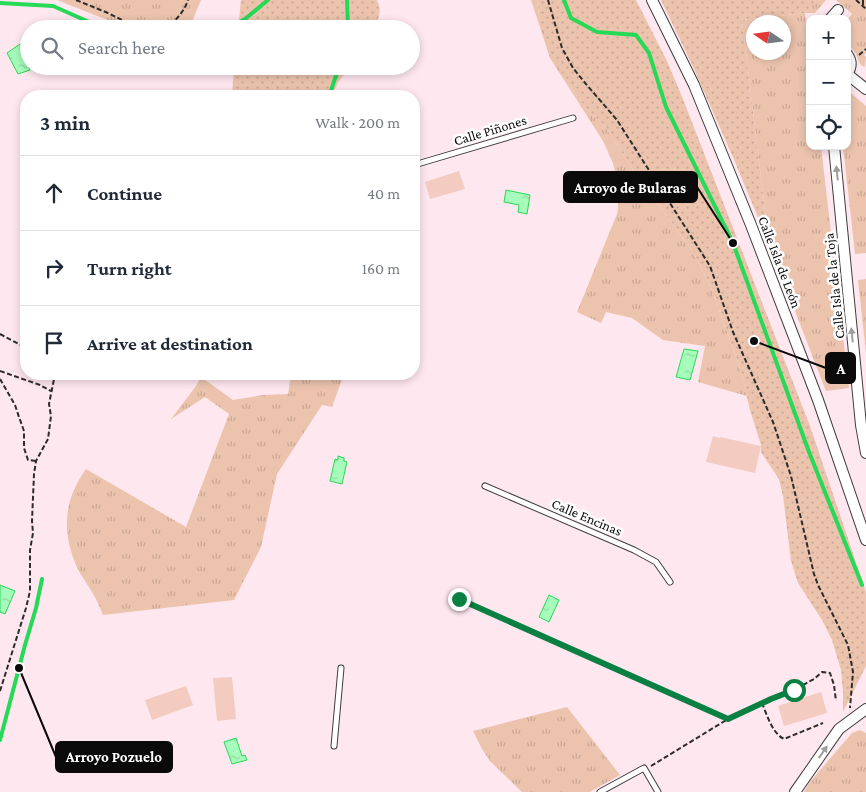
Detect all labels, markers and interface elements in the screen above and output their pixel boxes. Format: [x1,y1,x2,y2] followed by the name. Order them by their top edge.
[746,15,791,60] north arrow
[806,15,851,150] map controls
[806,15,851,60] button: +
[20,20,420,75] search box
[38,34,66,62] icon: search
[78,37,165,58] text: Search here
[806,60,851,105] button: −
[806,105,851,150] button: locate
[40,111,90,135] text: 3 min
[452,111,528,149] street label: Calle Piñones
[315,114,400,131] text: Walk · 200 m
[832,165,840,181] one-way arrow
[564,172,697,202] callout: Arroyo de Bularas
[40,179,68,207] icon: ahead
[573,180,686,196] text: Arroyo de Bularas
[87,183,162,204] text: Continue
[367,185,400,202] text: 40 m
[755,214,805,311] street label: Calle Isla de León
[820,232,849,340] street label: Calle Isla de la Toja
[40,254,68,282] icon: right
[87,258,172,279] text: Turn right
[362,260,400,277] text: 160 m
[848,327,856,343] one-way arrow
[40,329,68,357] icon: arrive
[87,333,253,354] text: Arrive at destination
[826,353,855,383] callout: A
[836,361,847,377] text: A
[549,495,625,539] street label: Calle Encinas
[448,588,471,611] route end
[783,679,806,702] route start
[56,742,172,772] callout: Arroyo Pozuelo
[818,745,828,759] one-way arrow
[65,749,162,765] text: Arroyo Pozuelo

